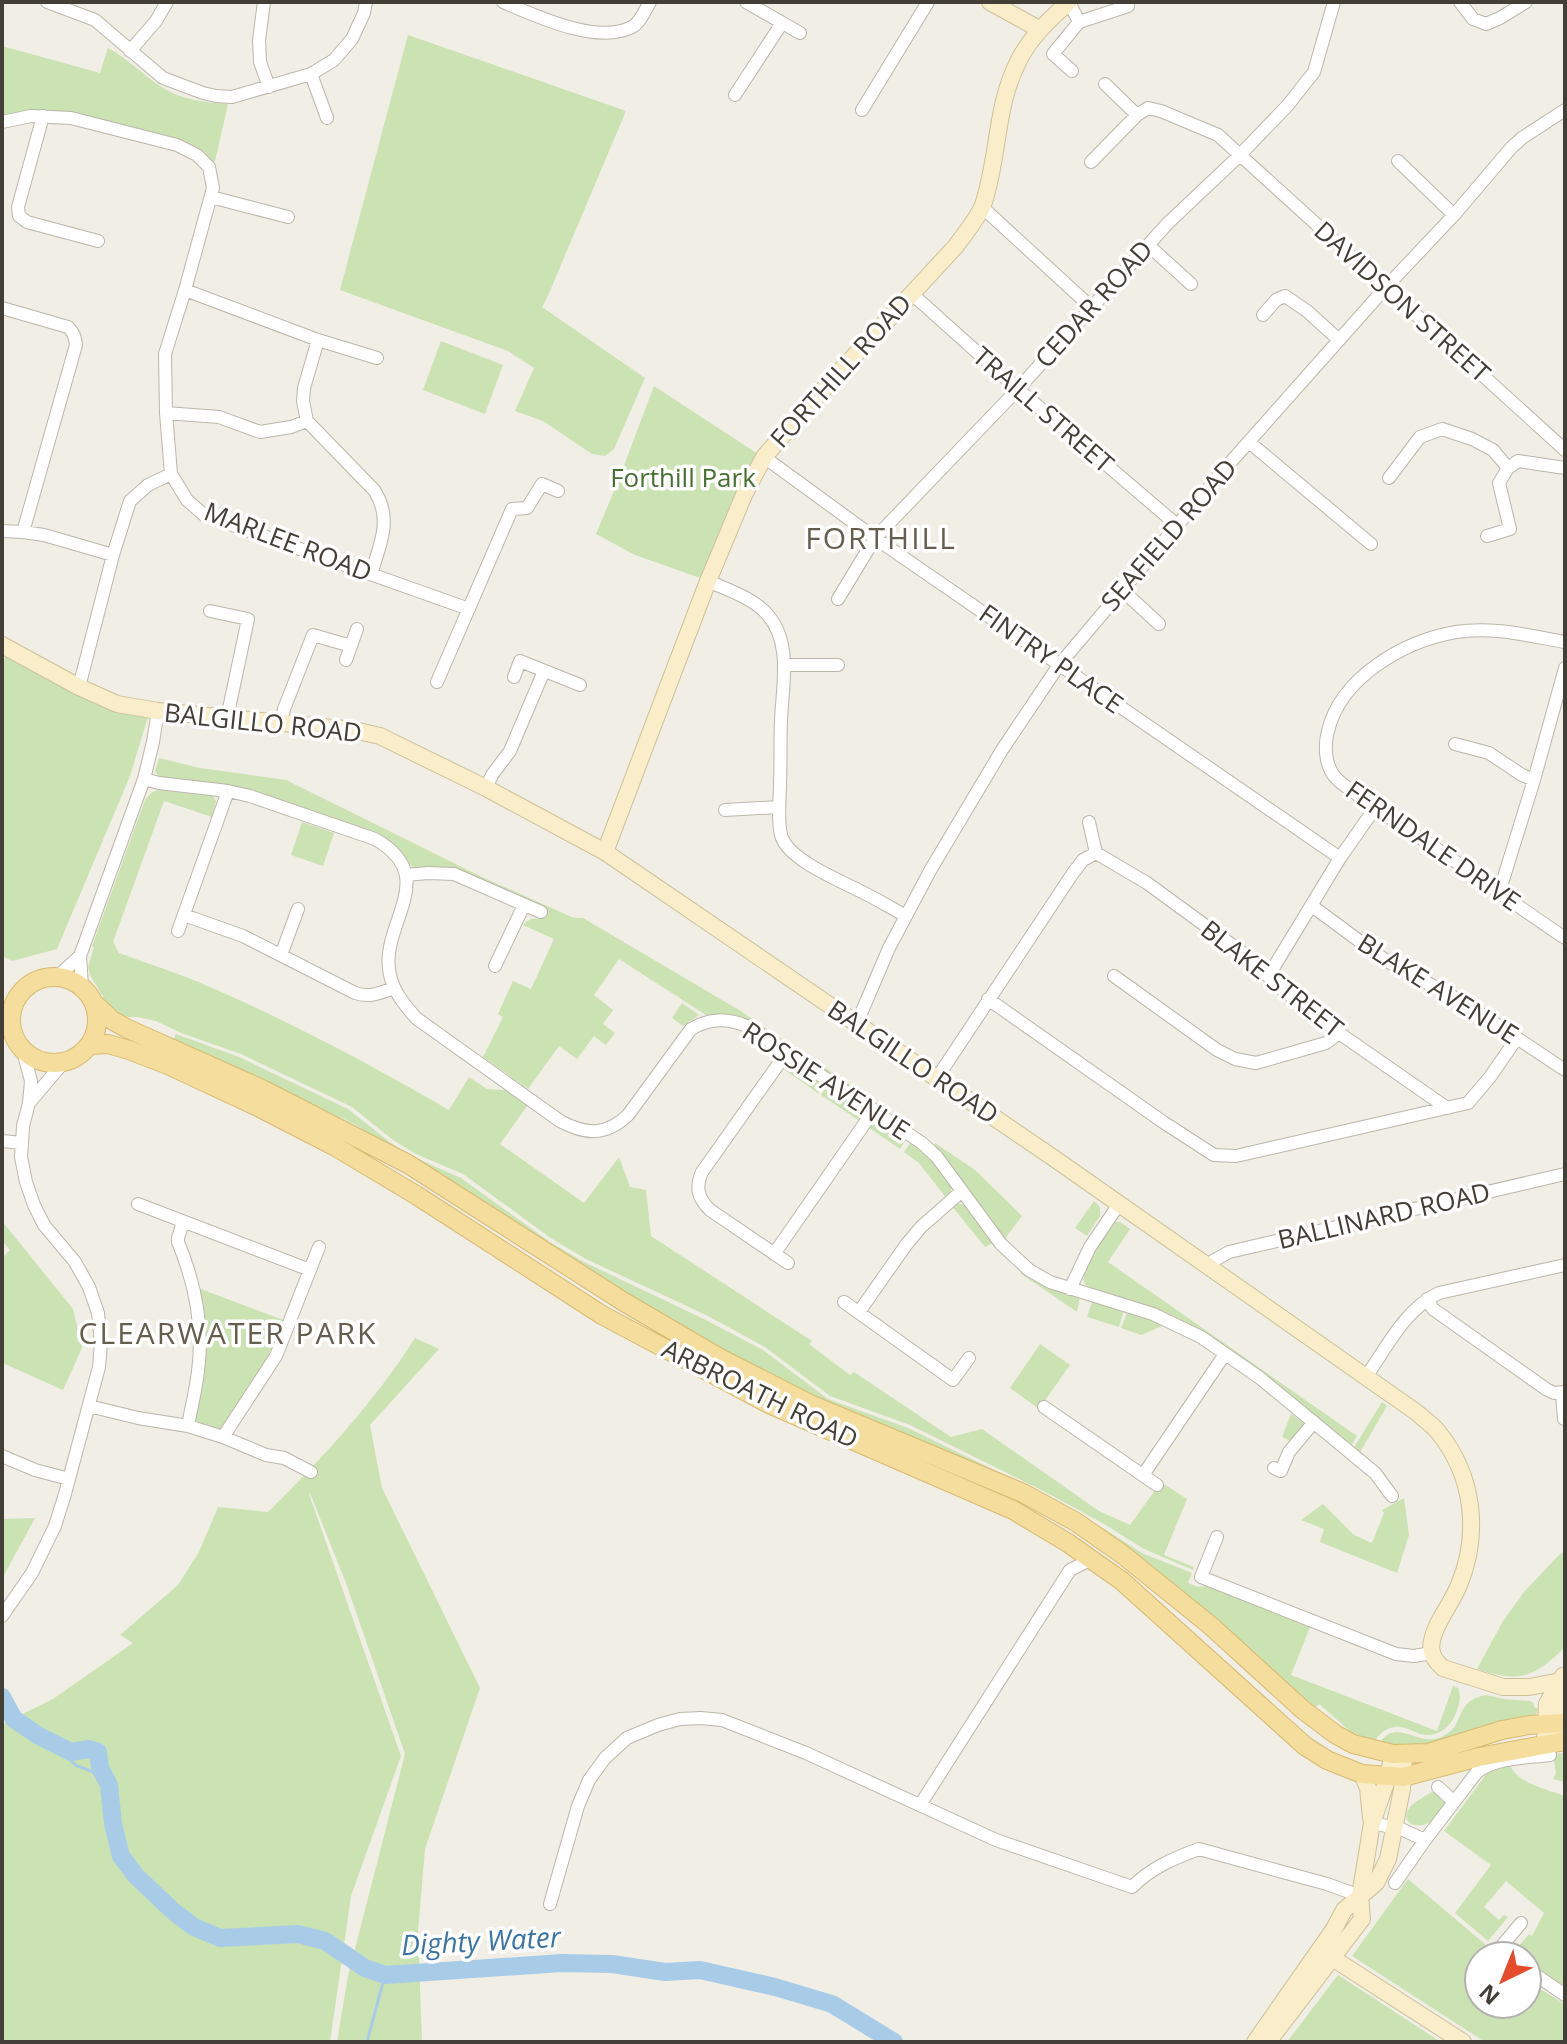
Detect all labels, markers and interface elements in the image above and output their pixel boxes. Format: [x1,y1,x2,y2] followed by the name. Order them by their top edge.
[1307,212,1499,391] street label: DAVIDSON STREET
[1026,232,1160,375] street label: CEDAR ROAD
[761,285,919,455] street label: FORTHILL ROAD
[966,338,1122,481] street label: TRAILL STREET
[1092,450,1244,618] street label: SEAFIELD ROAD
[610,459,756,495] park label: Forthill Park
[199,493,377,590] street label: MARLEE ROAD
[805,517,957,558] district label: FORTHILL
[972,595,1131,721] street label: FINTRY PLACE
[162,694,364,750] street label: BALGILLO ROAD
[1339,771,1528,919] street label: FERNDALE DRIVE
[1194,911,1352,1046] street label: BLAKE STREET
[1351,924,1526,1052] street label: BLAKE AVENUE
[821,991,1006,1132] street label: BALGILLO ROAD
[736,1013,917,1148] street label: ROSSIE AVENUE
[1274,1173,1493,1257] street label: BALLINARD ROAD
[79,1312,377,1353] district label: CLEARWATER PARK
[656,1330,864,1456] street label: ARBROATH ROAD
[400,1917,563,1963] water label: Dighty Water
[1463,1940,1543,2020] north arrow
[1472,1978,1505,2012] text: N

